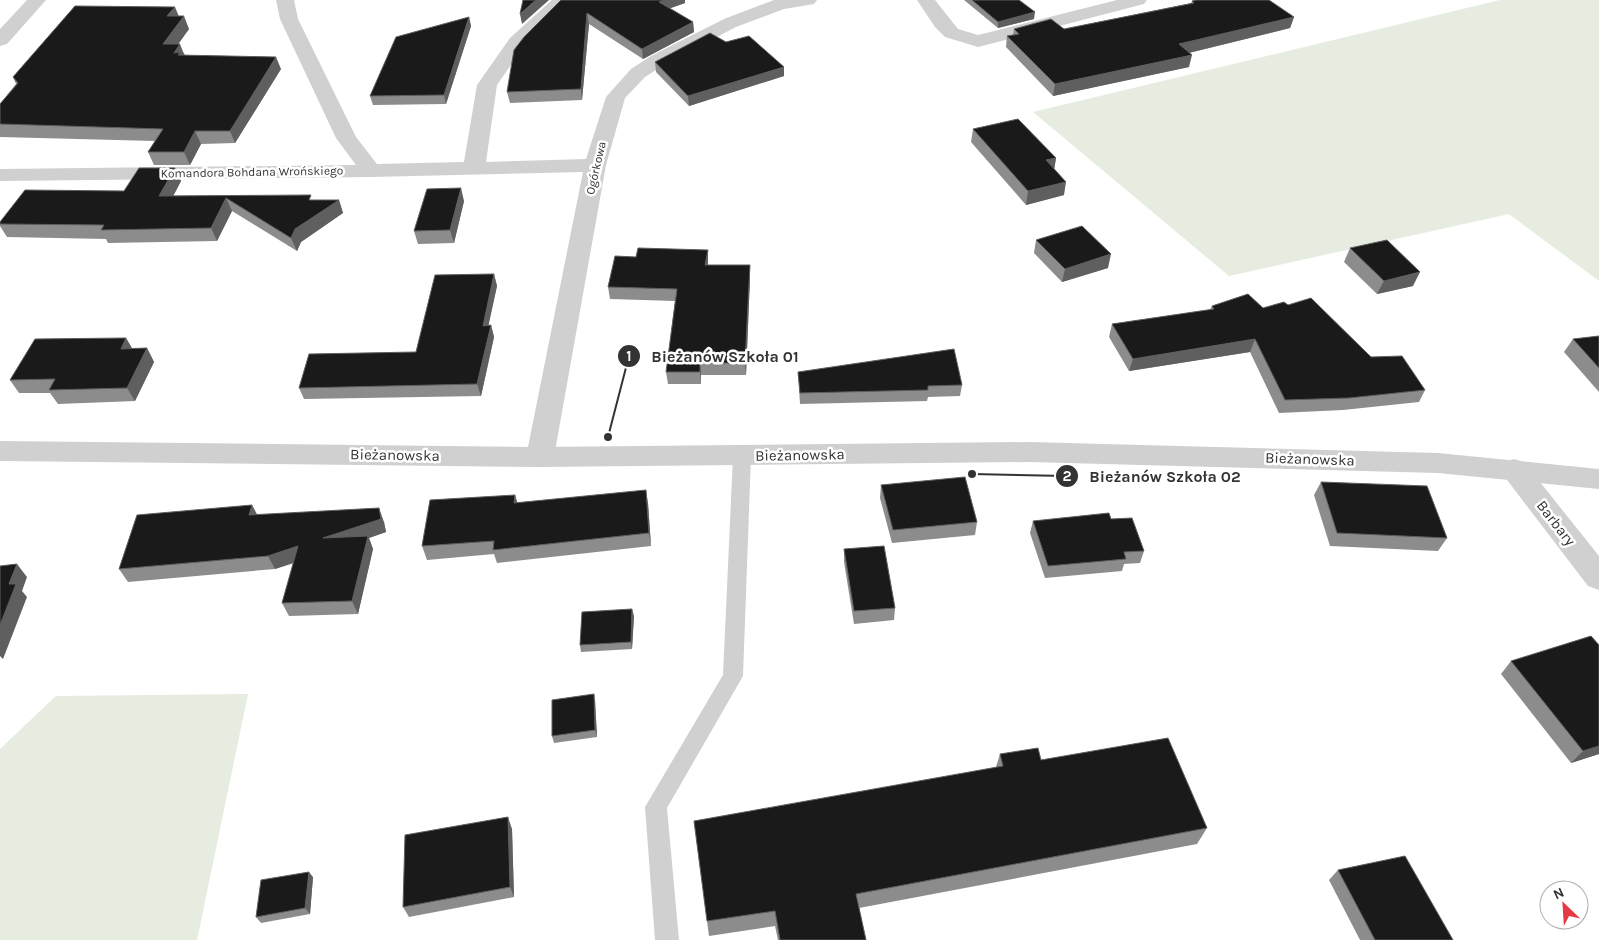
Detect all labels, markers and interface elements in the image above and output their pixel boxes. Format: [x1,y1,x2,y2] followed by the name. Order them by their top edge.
[583,140,609,196] street label: Ogórkowa
[161,163,343,181] street label: Komandora Bohdana Wrońskiego
[616,340,808,371] callout: Bieżanów Szkoła 01
[626,347,632,365] text: 1
[651,347,799,366] text: Bieżanów Szkoła 01
[350,445,440,465] street label: Bieżanowska
[755,445,845,465] street label: Bieżanowska
[1265,448,1355,470] street label: Bieżanowska
[1055,461,1251,492] callout: Bieżanów Szkoła 02
[1062,467,1072,485] text: 2
[1089,467,1241,486] text: Bieżanów Szkoła 02
[1533,497,1579,549] street label: Barbary
[1539,880,1589,930] north arrow
[1551,884,1567,903] text: N

